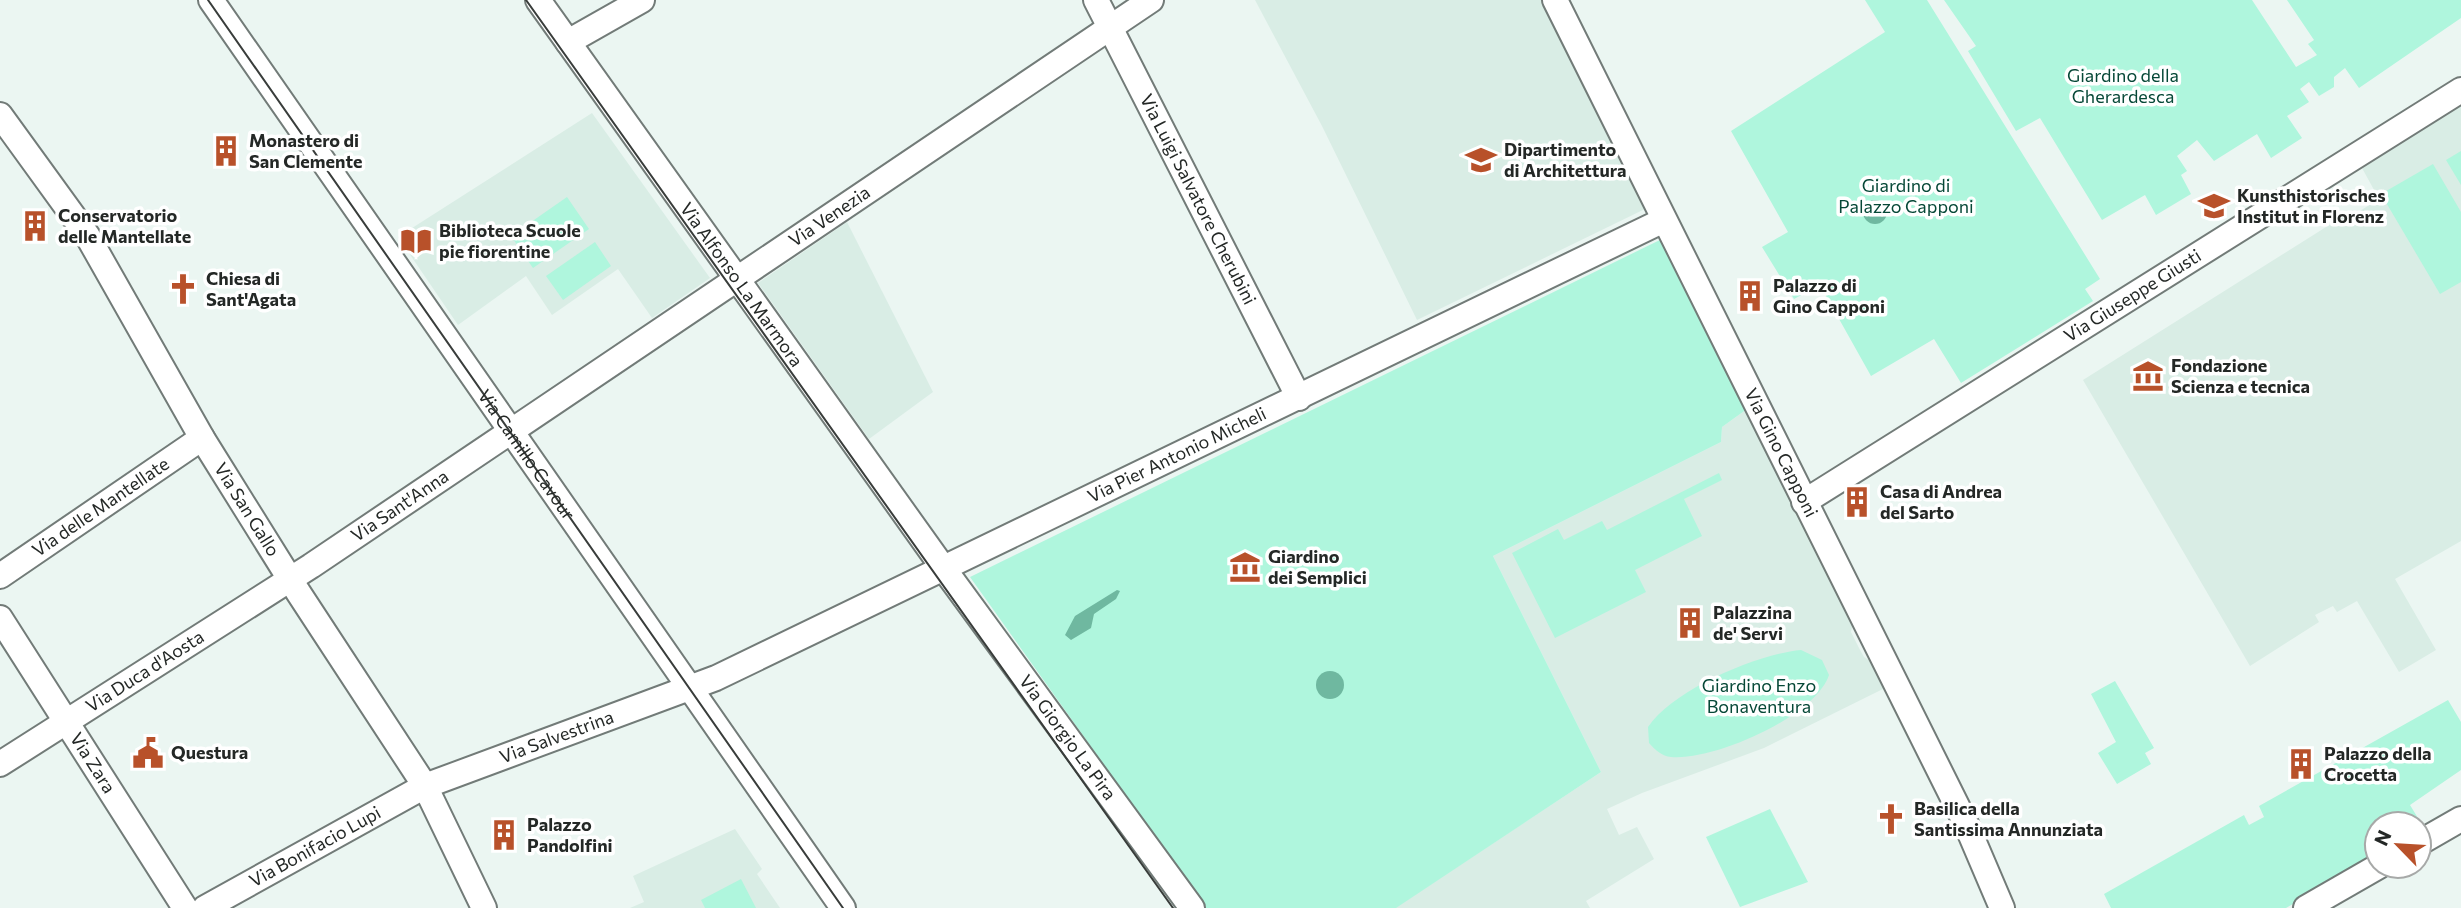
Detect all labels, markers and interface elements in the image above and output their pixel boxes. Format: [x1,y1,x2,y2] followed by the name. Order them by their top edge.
[2067,64,2179,107] park label: Giardino della Gherardesca
[1136,90,1261,308] street label: Via Luigi Salvatore Cherubini
[249,129,362,172] place label: Monastero di San Clemente
[209,134,243,168] building icon: Monastero di San Clemente
[1504,138,1626,181] place label: Dipartimento di Architettura
[1464,143,1498,177] school or university icon: Dipartimento di Architettura
[1838,174,1974,217] park label: Giardino di Palazzo Capponi
[784,181,874,251] street label: Via Venezia
[2237,184,2386,227] place label: Kunsthistorisches Institut in Florenz
[2197,189,2231,223] school or university icon: Kunsthistorisches Institut in Florenz
[676,198,808,371] street label: Via Alfonso La Marmora
[58,204,191,247] place label: Conservatorio delle Mantellate
[18,209,52,243] building icon: Conservatorio delle Mantellate
[439,219,581,262] place label: Biblioteca Scuole pie fiorentine
[399,224,433,258] library icon: Biblioteca Scuole pie fiorentine
[2059,244,2205,346] street label: Via Giuseppe Giusti
[206,267,296,310] place label: Chiesa di Sant'Agata
[166,272,200,306] church icon: Chiesa di Sant'Agata
[1773,274,1885,317] place label: Palazzo di Gino Capponi
[1733,279,1767,313] building icon: Palazzo di Gino Capponi
[2171,354,2310,397] place label: Fondazione Scienza e tecnica
[2131,359,2165,393] museum icon: Fondazione Scienza e tecnica
[1740,384,1823,520] street label: Via Gino Capponi
[474,385,580,524] street label: Via Camillo Cavour
[1084,402,1270,507] street label: Via Pier Antonio Micheli
[28,452,173,561] street label: Via delle Mantellate
[210,458,285,560] street label: Via San Gallo
[347,465,452,546] street label: Via Sant'Anna
[1880,480,2002,523] place label: Casa di Andrea del Sarto
[1840,485,1874,519] building icon: Casa di Andrea del Sarto
[1268,545,1367,588] place label: Giardino dei Semplici
[1228,550,1262,584] museum icon: Giardino dei Semplici
[1713,601,1792,644] place label: Palazzina de' Servi
[1673,606,1707,640] building icon: Palazzina de' Servi
[81,625,208,716] street label: Via Duca d'Aosta
[1015,670,1121,804] street label: Via Giorgio La Pira
[1702,674,1816,717] park label: Giardino Enzo Bonaventura
[496,705,616,767] street label: Via Salvestrina
[66,728,121,797] street label: Via Zara
[131,736,165,770] public building icon: Questura
[171,741,248,763] place label: Questura
[2324,742,2432,785] place label: Palazzo della Crocetta
[2284,747,2318,781] building icon: Palazzo della Crocetta
[1914,797,2103,840] place label: Basilica della Santissima Annunziata
[245,801,384,891] street label: Via Bonifacio Lupi
[1874,802,1908,836] church icon: Basilica della Santissima Annunziata
[2363,810,2433,880] north arrow
[527,813,613,856] place label: Palazzo Pandolfini
[487,818,521,852] building icon: Palazzo Pandolfini
[2369,826,2396,849] text: N

